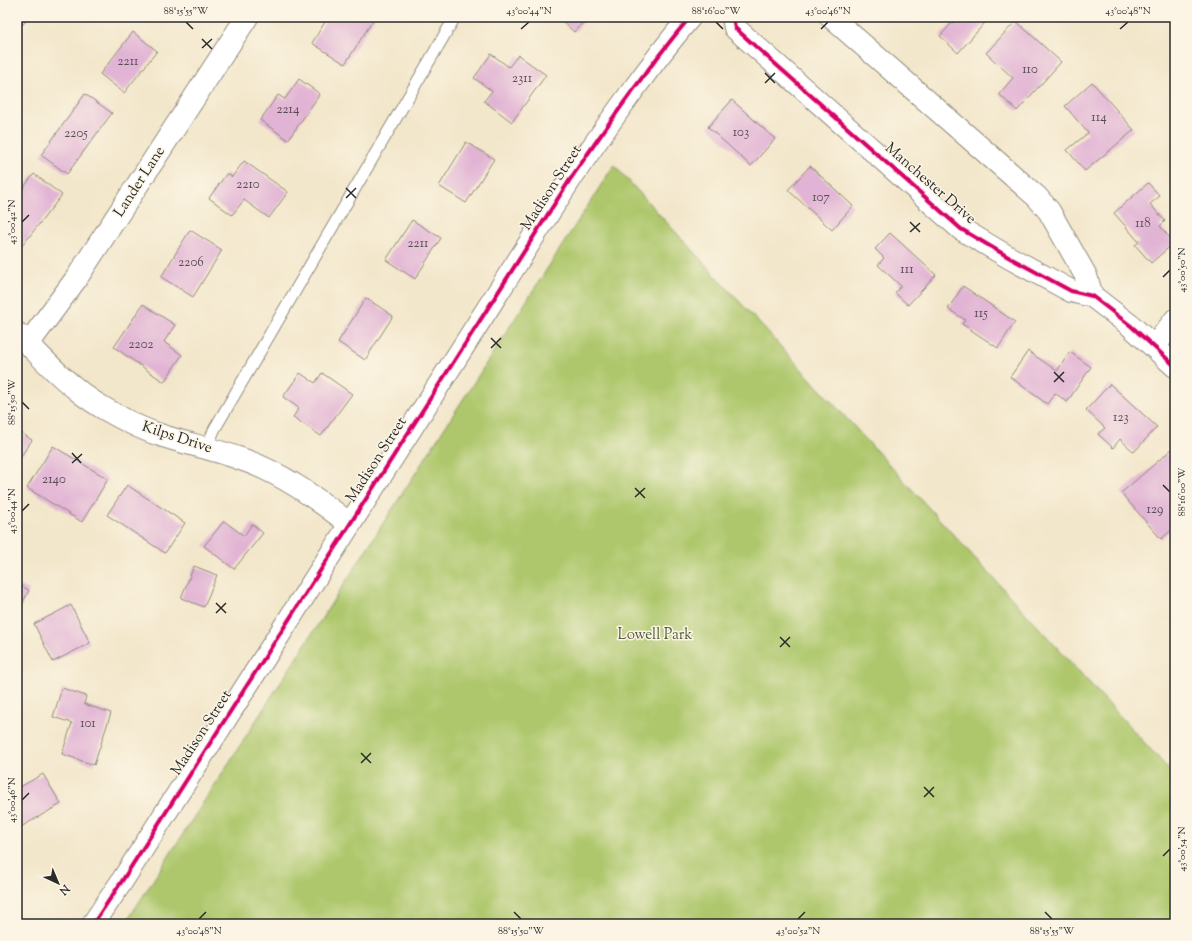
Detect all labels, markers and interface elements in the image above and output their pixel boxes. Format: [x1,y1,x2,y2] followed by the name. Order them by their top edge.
[164,4,208,19] text: 88°15'55"W
[506,4,552,19] text: 43°00'44"N
[692,4,740,19] text: 88°16'00"W
[805,4,851,19] text: 43°00'46"N
[1105,4,1151,19] text: 43°00'48"N
[117,53,139,71] house number: 2211
[1022,61,1038,79] house number: 110
[512,70,533,88] house number: 2311
[276,101,300,119] house number: 2214
[1091,109,1107,127] house number: 114
[733,124,749,142] house number: 103
[64,125,88,143] house number: 2205
[880,138,980,230] street label: Manchester Drive
[516,141,588,235] street label: Madison Street
[109,143,171,221] street label: Lander Lane
[236,176,260,194] house number: 2210
[812,189,830,207] house number: 107
[5,199,20,245] text: 43°00'42"N
[1135,215,1151,233] house number: 118
[407,235,429,253] house number: 2211
[1175,247,1190,293] text: 43°00'50"N
[178,254,204,272] house number: 2206
[900,261,914,279] house number: 111
[974,305,988,323] house number: 115
[129,336,154,354] house number: 2202
[5,379,20,425] text: 88°15'50"W
[1113,409,1129,427] house number: 123
[341,413,413,507] street label: Madison Street
[139,417,215,459] street label: Kilps Drive
[1175,468,1190,516] text: 88°16'00"W
[42,471,66,489] house number: 2140
[5,488,20,534] text: 43°00'44"N
[1147,501,1163,519] house number: 129
[618,625,692,646] park label: Lowell Park
[166,686,238,780] street label: Madison Street
[80,715,96,733] house number: 101
[5,777,20,823] text: 43°00'46"N
[1175,827,1190,871] text: 43°00'54"N
[38,863,78,903] north arrow
[55,880,74,898] text: N
[176,924,222,939] text: 43°00'48"N
[498,924,544,939] text: 88°15'50"W
[776,924,820,939] text: 43°00'52"N
[1030,924,1074,939] text: 88°15'55"W

